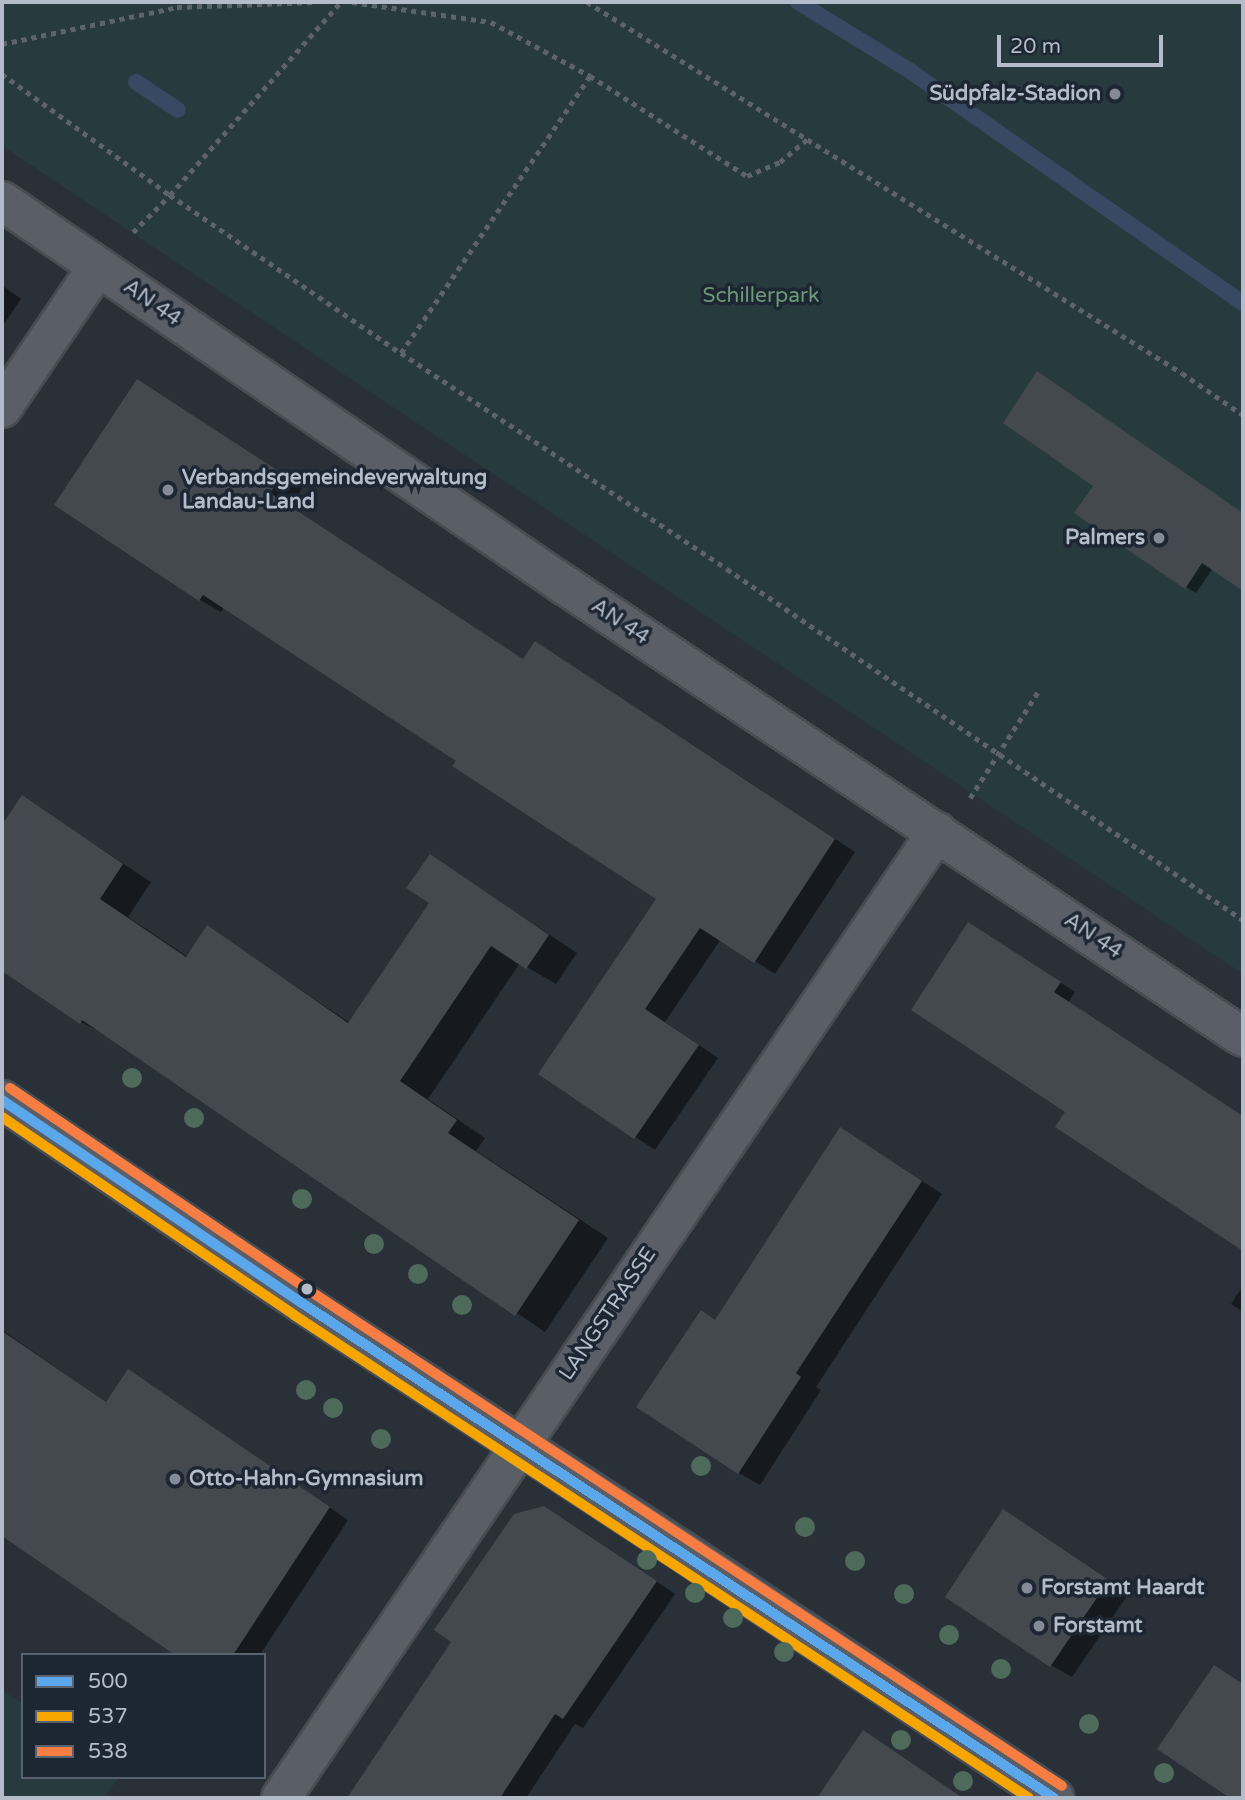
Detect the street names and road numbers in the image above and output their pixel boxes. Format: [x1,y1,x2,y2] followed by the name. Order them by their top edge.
[118,274,186,332] street label: AN 44
[586,594,654,650] street label: AN 44
[1059,908,1127,964] street label: AN 44
[554,1243,662,1385] street label: LANGSTRASSE

